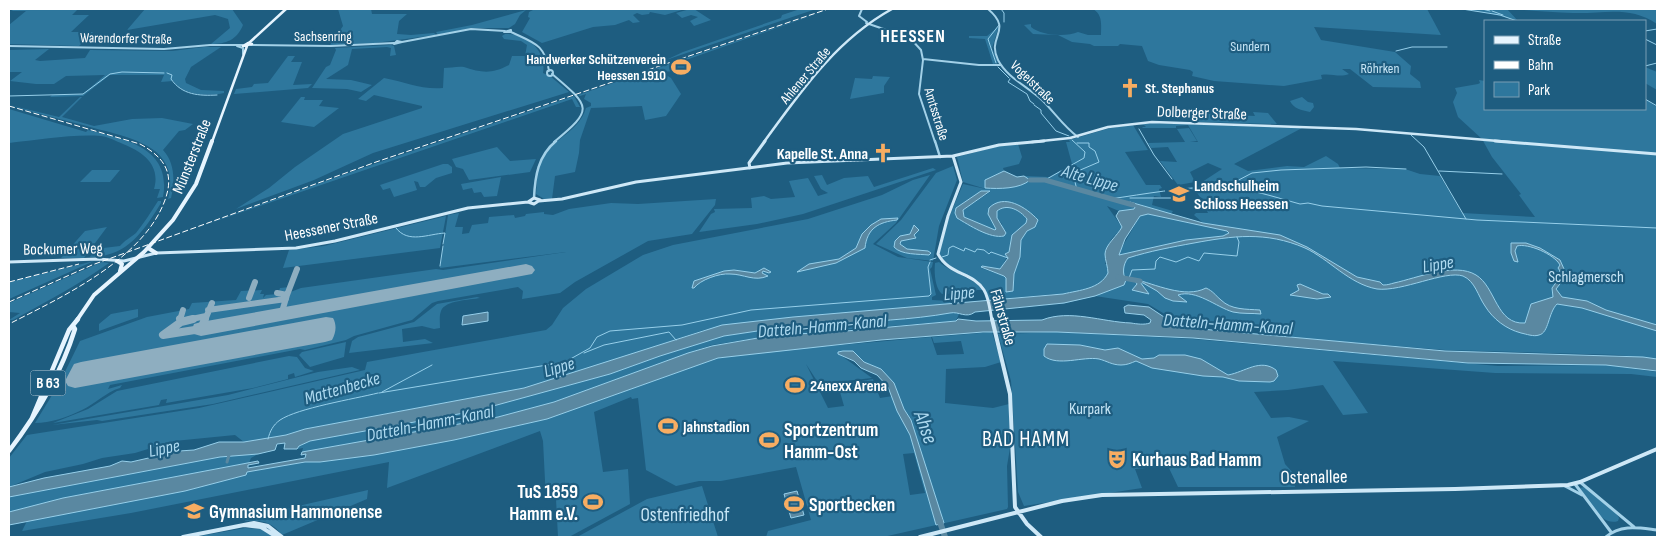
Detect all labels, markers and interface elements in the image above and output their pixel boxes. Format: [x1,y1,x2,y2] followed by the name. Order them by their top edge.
[1484,20,1646,110] legend
[880,26,946,47] district label: HEESSEN
[294,28,352,45] street label: Sachsenring
[80,29,172,48] street label: Warendorfer Straße
[1528,31,1561,50] text: Straße
[1230,38,1270,55] park label: Sundern
[776,43,834,108] street label: Ahlener Straße
[526,51,666,84] place label: Handwerker Schützenverein Heessen 1910
[670,56,692,78] sports icon: Handwerker Schützenverein Heessen 1910
[1528,56,1553,75] text: Bahn
[1007,57,1058,108] street label: Vogelstraße
[1361,60,1399,77] park label: Röhrken
[1119,77,1141,99] church icon: St. Stephanus
[1145,80,1214,97] place label: St. Stephanus
[1528,81,1550,100] text: Park
[920,85,953,143] street label: Amtsstraße
[1157,102,1247,125] street label: Dolberger Straße
[169,117,216,197] street label: Münsterstraße
[872,142,894,164] church icon: Kapelle St. Anna
[777,145,868,164] place label: Kapelle St. Anna
[1058,160,1120,197] water label: Alte Lippe
[1194,177,1288,214] place label: Landschulheim Schloss Heessen
[1168,183,1190,205] school or university icon: Landschulheim Schloss Heessen
[283,209,379,246] street label: Heessener Straße
[23,239,103,260] street label: Bockumer Weg
[1421,251,1455,278] water label: Lippe
[1548,268,1624,287] park label: Schlagmersch
[943,282,976,305] water label: Lippe
[986,287,1020,348] street label: Fährstraße
[757,310,888,343] water label: Datteln-Hamm-Kanal
[1163,310,1294,340] water label: Datteln-Hamm-Kanal
[541,353,577,382] water label: Lippe
[302,368,382,409] water label: Mattenbecke
[30,370,66,396] road number: B 63
[784,374,806,396] sports icon: 24nexx Arena
[810,377,887,396] place label: 24nexx Arena
[1069,400,1111,419] park label: Kurpark
[365,401,496,446] water label: Datteln-Hamm-Kanal
[908,406,943,447] water label: Ahse
[657,415,679,437] sports icon: Jahnstadion
[682,418,750,437] place label: Jahnstadion
[784,419,878,464] place label: Sportzentrum Hamm-Ost
[982,426,1070,453] district label: BAD HAMM
[758,429,780,451] sports icon: Sportzentrum Hamm-Ost
[147,435,181,462] water label: Lippe
[1106,448,1128,470] theatre icon: Kurhaus Bad Hamm
[1132,449,1261,472] place label: Kurhaus Bad Hamm
[1280,465,1348,490] street label: Ostenallee
[509,481,578,526] place label: TuS 1859 Hamm e.V.
[582,491,604,513] sports icon: TuS 1859 Hamm e.V.
[783,493,805,515] sports icon: Sportbecken
[809,494,895,517] place label: Sportbecken
[183,500,205,522] school or university icon: Gymnasium Hammonense
[209,501,382,524] place label: Gymnasium Hammonense
[640,504,730,527] park label: Ostenfriedhof

